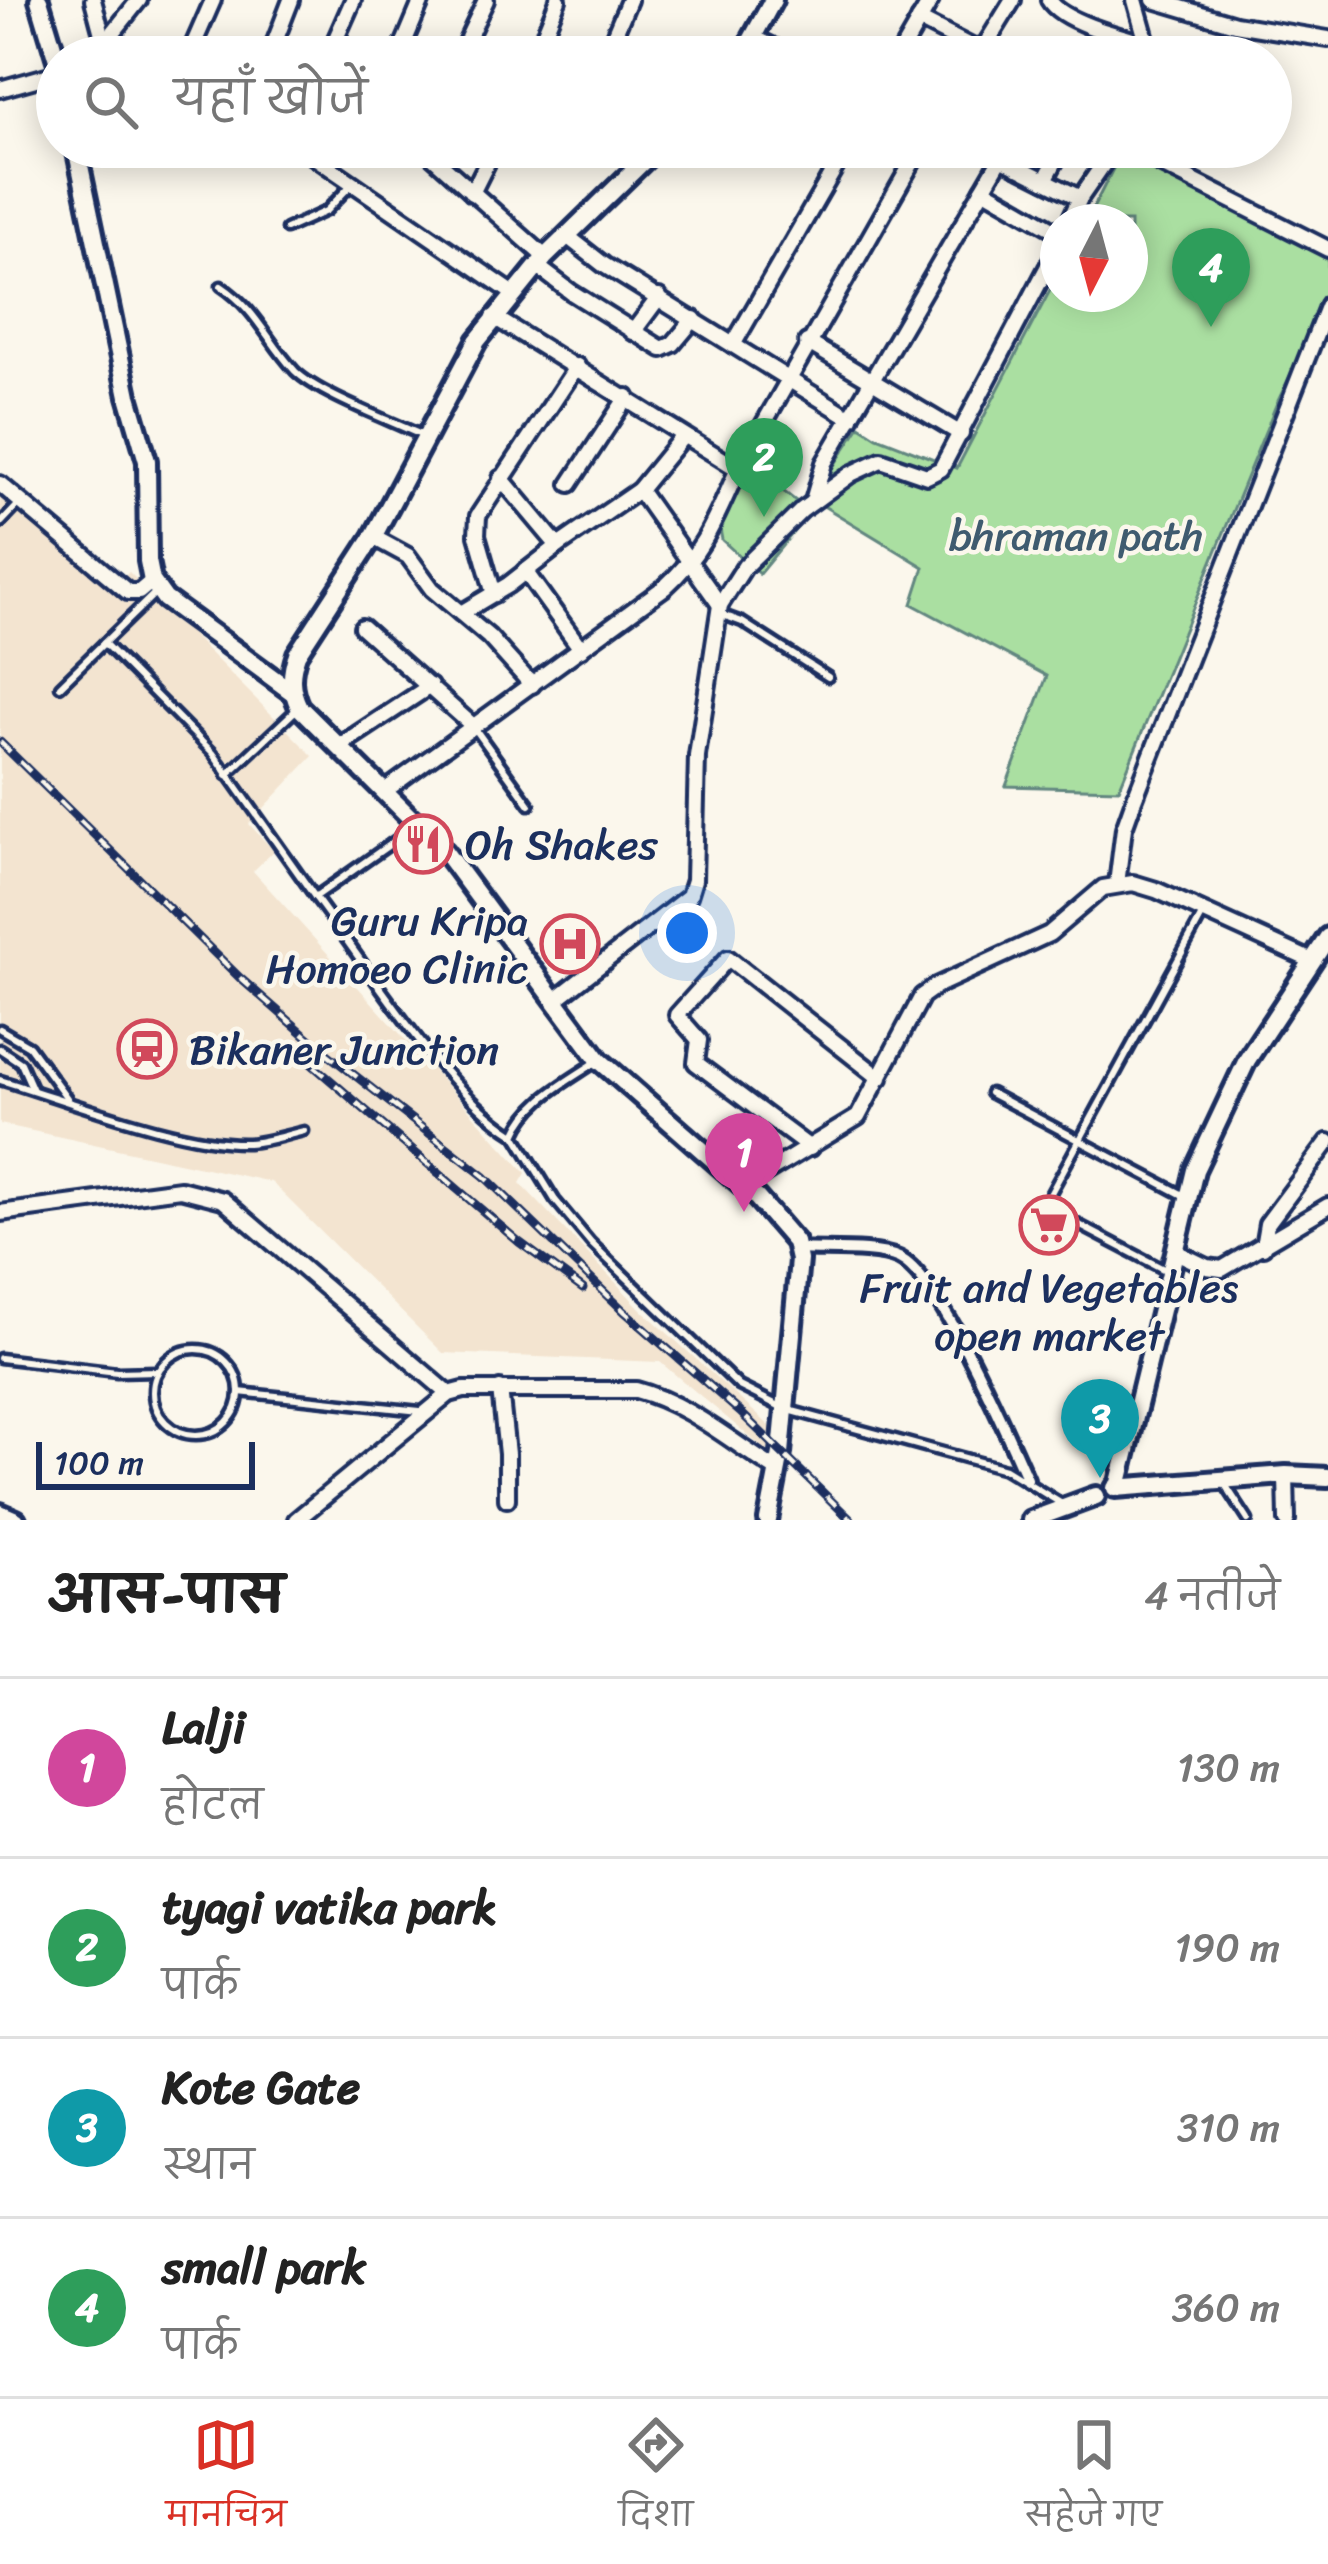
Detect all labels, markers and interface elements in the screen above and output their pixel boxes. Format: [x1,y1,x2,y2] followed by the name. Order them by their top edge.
[36,36,1292,168] search box
[174,59,368,139] text: यहाँ खोजें
[78,69,144,135] icon: search
[1040,204,1148,312] north arrow
[1172,228,1250,327] pin: 4
[725,418,803,517] pin: 2
[949,499,1203,573] park label: bhraman path
[465,808,659,882] place label: Oh Shakes
[392,813,454,875] restaurant icon: Oh Shakes
[266,884,528,1006] place label: Guru Kripa Homoeo Clinic
[657,903,717,963] your location
[539,913,601,975] hospital icon: Guru Kripa Homoeo Clinic
[189,1013,499,1087] place label: Bikaner Junction
[116,1018,178,1080] station icon: Bikaner Junction
[705,1113,783,1212] pin: 1
[1018,1194,1080,1256] supermarket icon: Fruit and Vegetables open market
[860,1251,1239,1373] place label: Fruit and Vegetables open market
[1061,1379,1139,1478] pin: 3
[54,1434,144,1492] text: 100 m
[36,1436,255,1489] scale bar
[48,1550,284,1640] text: आस-पास
[1144,1561,1280,1630] text: 4 नतीजे
[162,1688,245,1768] text: Lalji
[79,1733,95,1802] text: 1
[1177,1733,1280,1802] text: 130 m
[162,1770,264,1839] text: होटल
[162,1868,497,1948] text: tyagi vatika park
[76,1913,98,1982] text: 2
[1175,1913,1280,1982] text: 190 m
[162,1950,239,2019] text: पार्क
[162,2048,360,2128] text: Kote Gate
[76,2093,98,2162] text: 3
[1177,2093,1280,2162] text: 310 m
[162,2130,254,2199] text: स्थान
[162,2228,366,2308] text: small park
[75,2273,99,2342] text: 4
[1172,2273,1280,2342] text: 360 m
[162,2310,239,2379] text: पार्क
[166,2412,287,2551] tab: मानचित्र
[618,2412,693,2551] tab: दिशा
[1025,2412,1162,2551] tab: सहेजे गए

